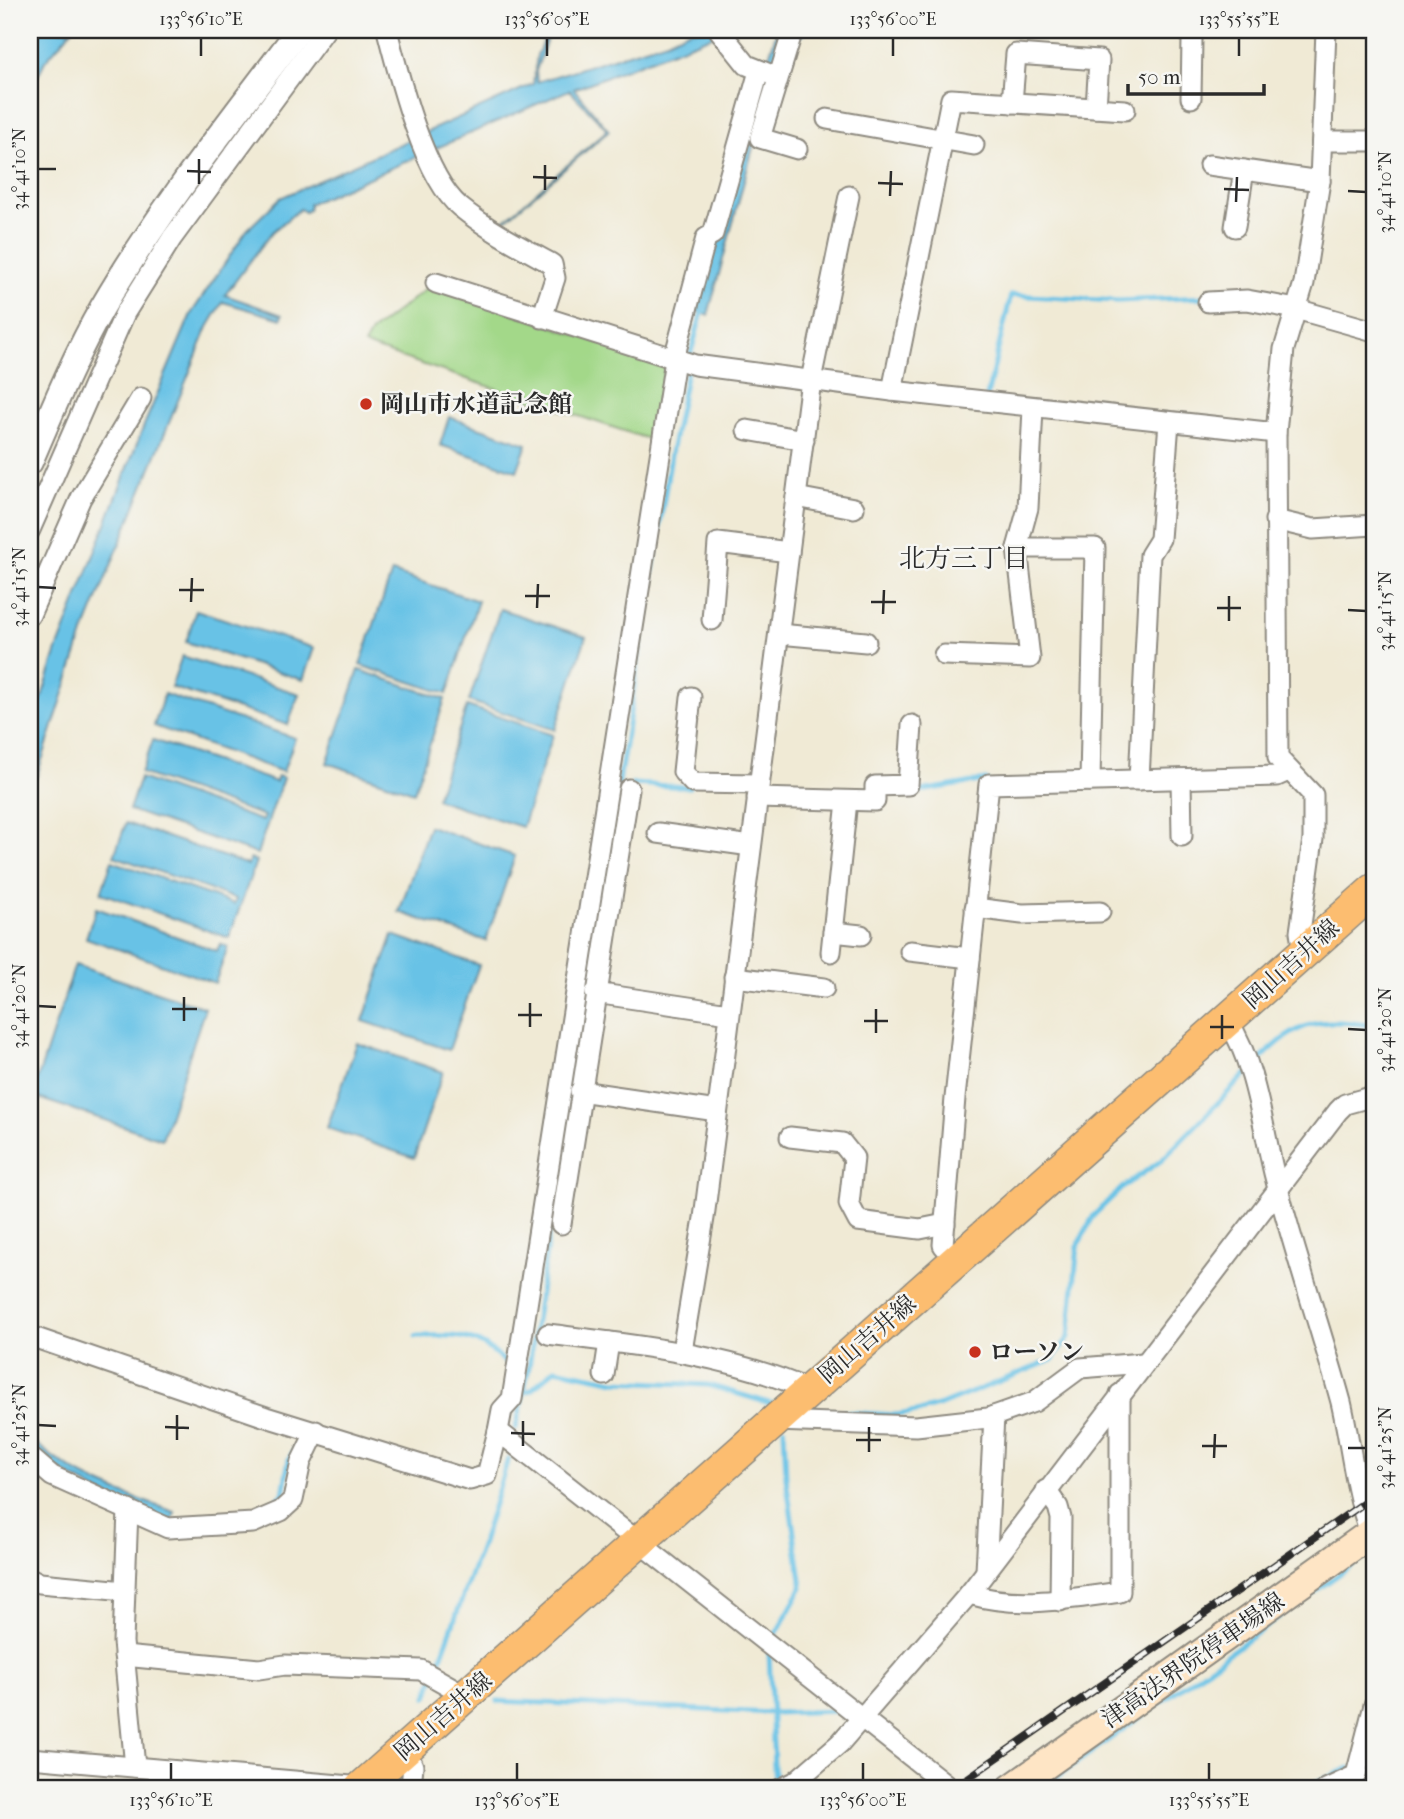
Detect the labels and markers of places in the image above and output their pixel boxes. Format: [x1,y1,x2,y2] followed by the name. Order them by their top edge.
[380,390,572,418] place label: 岡山市水道記念館
[358,396,374,412] marker: 岡山市水道記念館
[989,1338,1084,1366] place label: ローソン
[967,1344,983,1360] marker: ローソン

